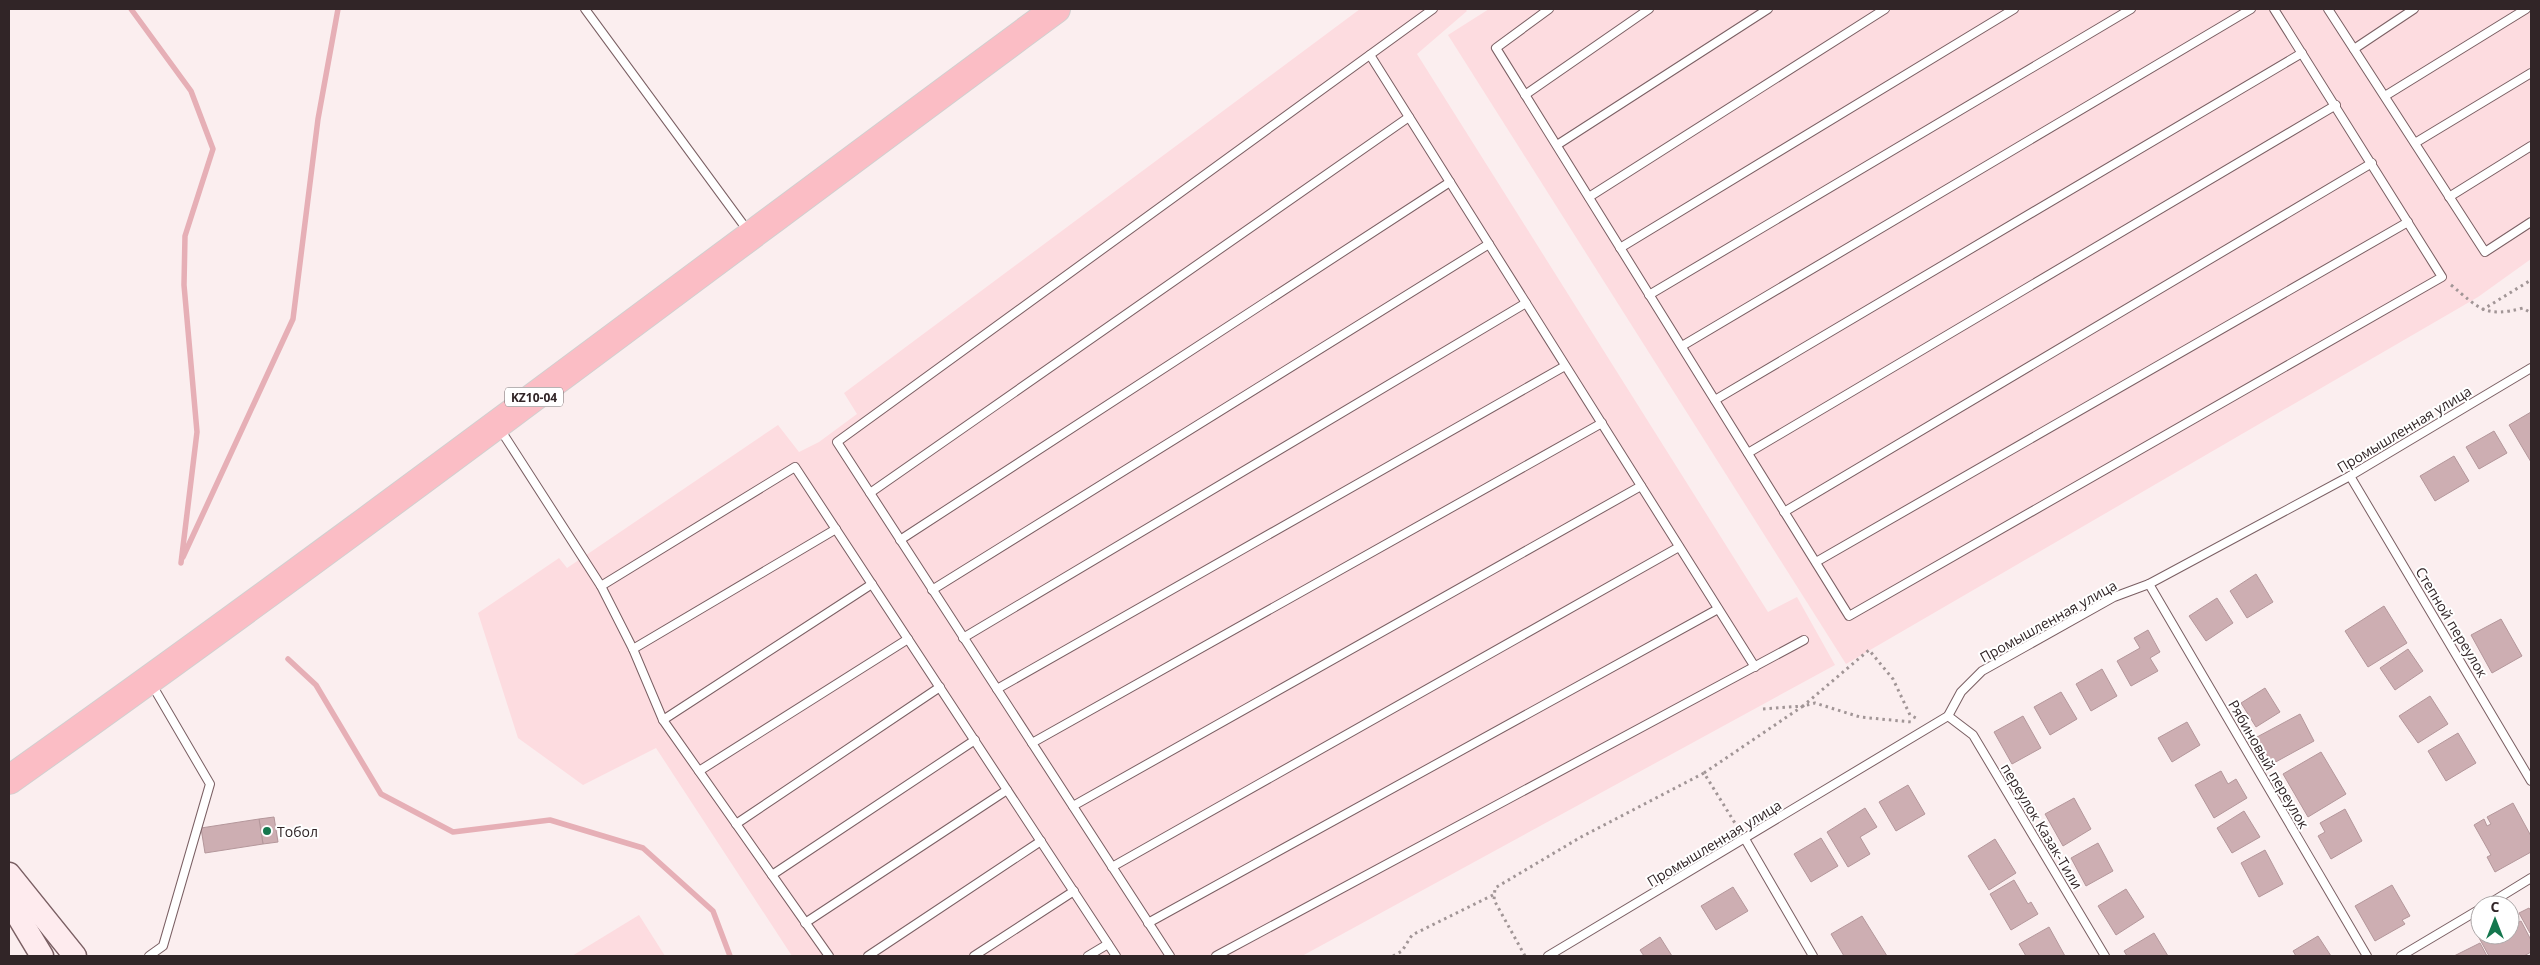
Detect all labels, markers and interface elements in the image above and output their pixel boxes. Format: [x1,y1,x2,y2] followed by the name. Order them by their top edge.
[2333,381,2475,477] street label: Промышленная улица
[505,388,563,407] road number: KZ10-04
[2412,563,2493,681] street label: Степной переулок
[1976,575,2120,667] street label: Промышленная улица
[2224,696,2314,832] street label: Рябиновый переулок
[1997,760,2087,892] street label: переулок Казак-Тили
[1643,795,1785,891] street label: Промышленная улица
[277,822,318,841] place label: Тобол
[261,825,273,837] marker: Тобол
[2470,895,2520,945] north arrow
[2491,897,2500,916] text: С

